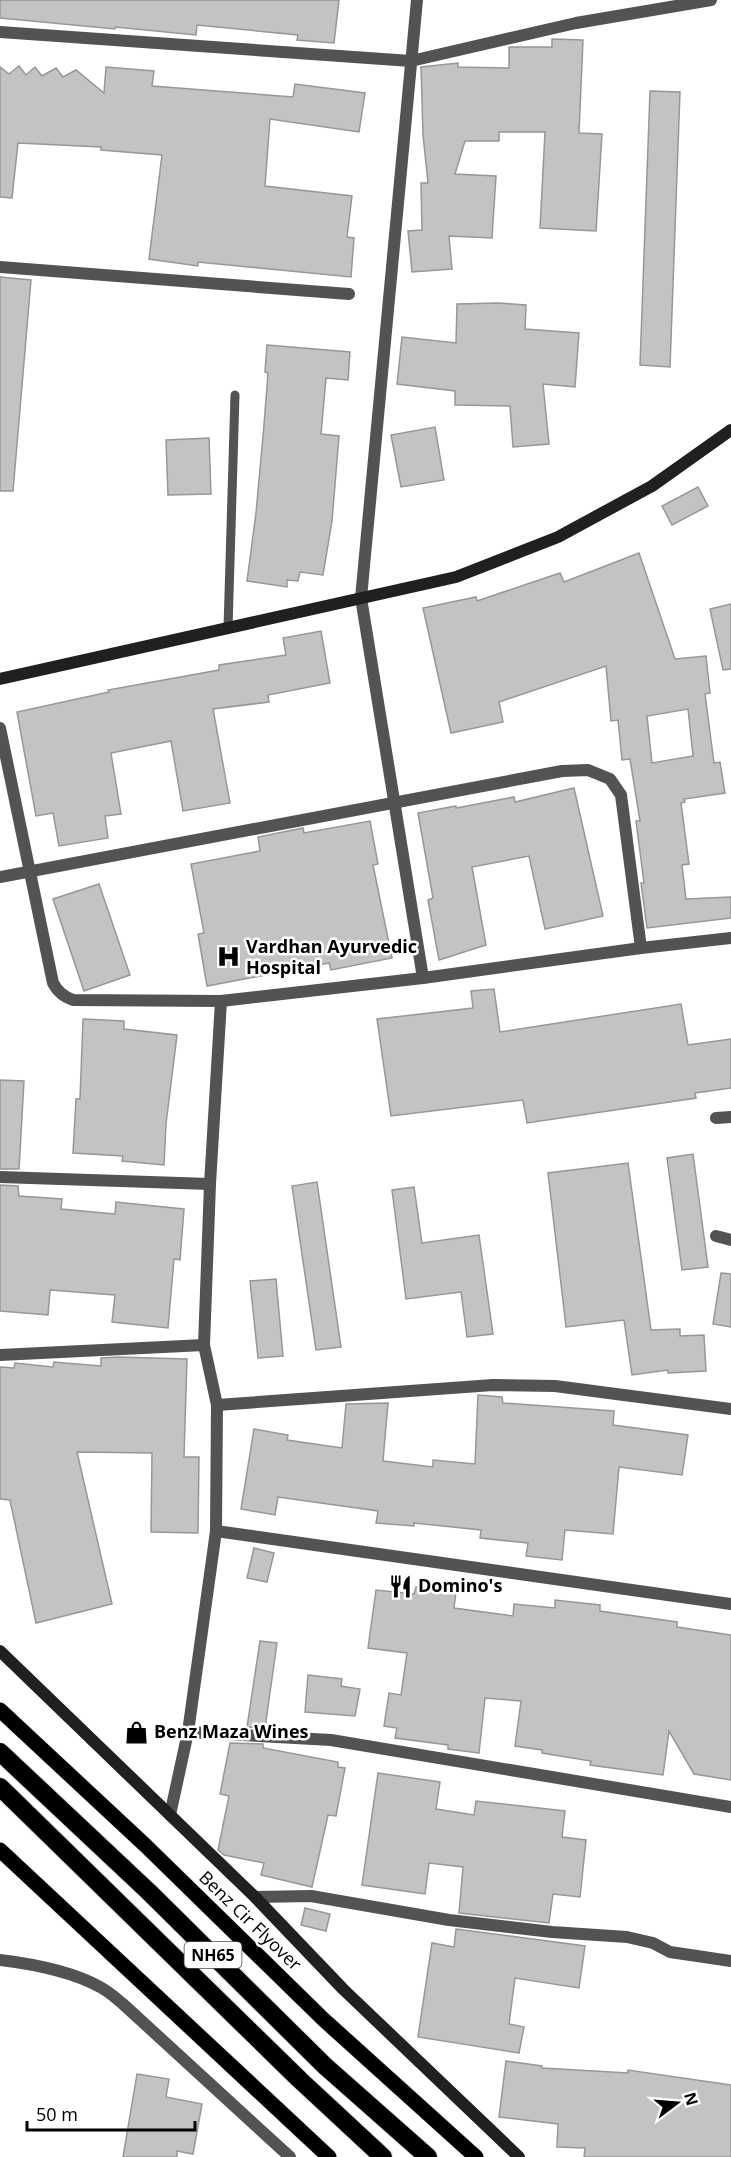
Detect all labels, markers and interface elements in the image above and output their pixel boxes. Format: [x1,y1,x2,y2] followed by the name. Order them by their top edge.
[246,934,417,979] place label: Vardhan Ayurvedic Hospital
[215,944,241,970] hospital icon: Vardhan Ayurvedic Hospital
[387,1573,413,1599] restaurant icon: Domino's
[418,1573,502,1597] place label: Domino's
[123,1719,149,1745] shop icon: Benz Maza Wines
[154,1719,309,1743] place label: Benz Maza Wines
[194,1865,308,1976] street label: Benz Cir Flyover
[184,1942,242,1968] road number: NH65
[647,2073,707,2133] north arrow
[679,2090,704,2108] text: N
[27,2094,195,2132] scale bar
[36,2102,78,2126] text: 50 m

